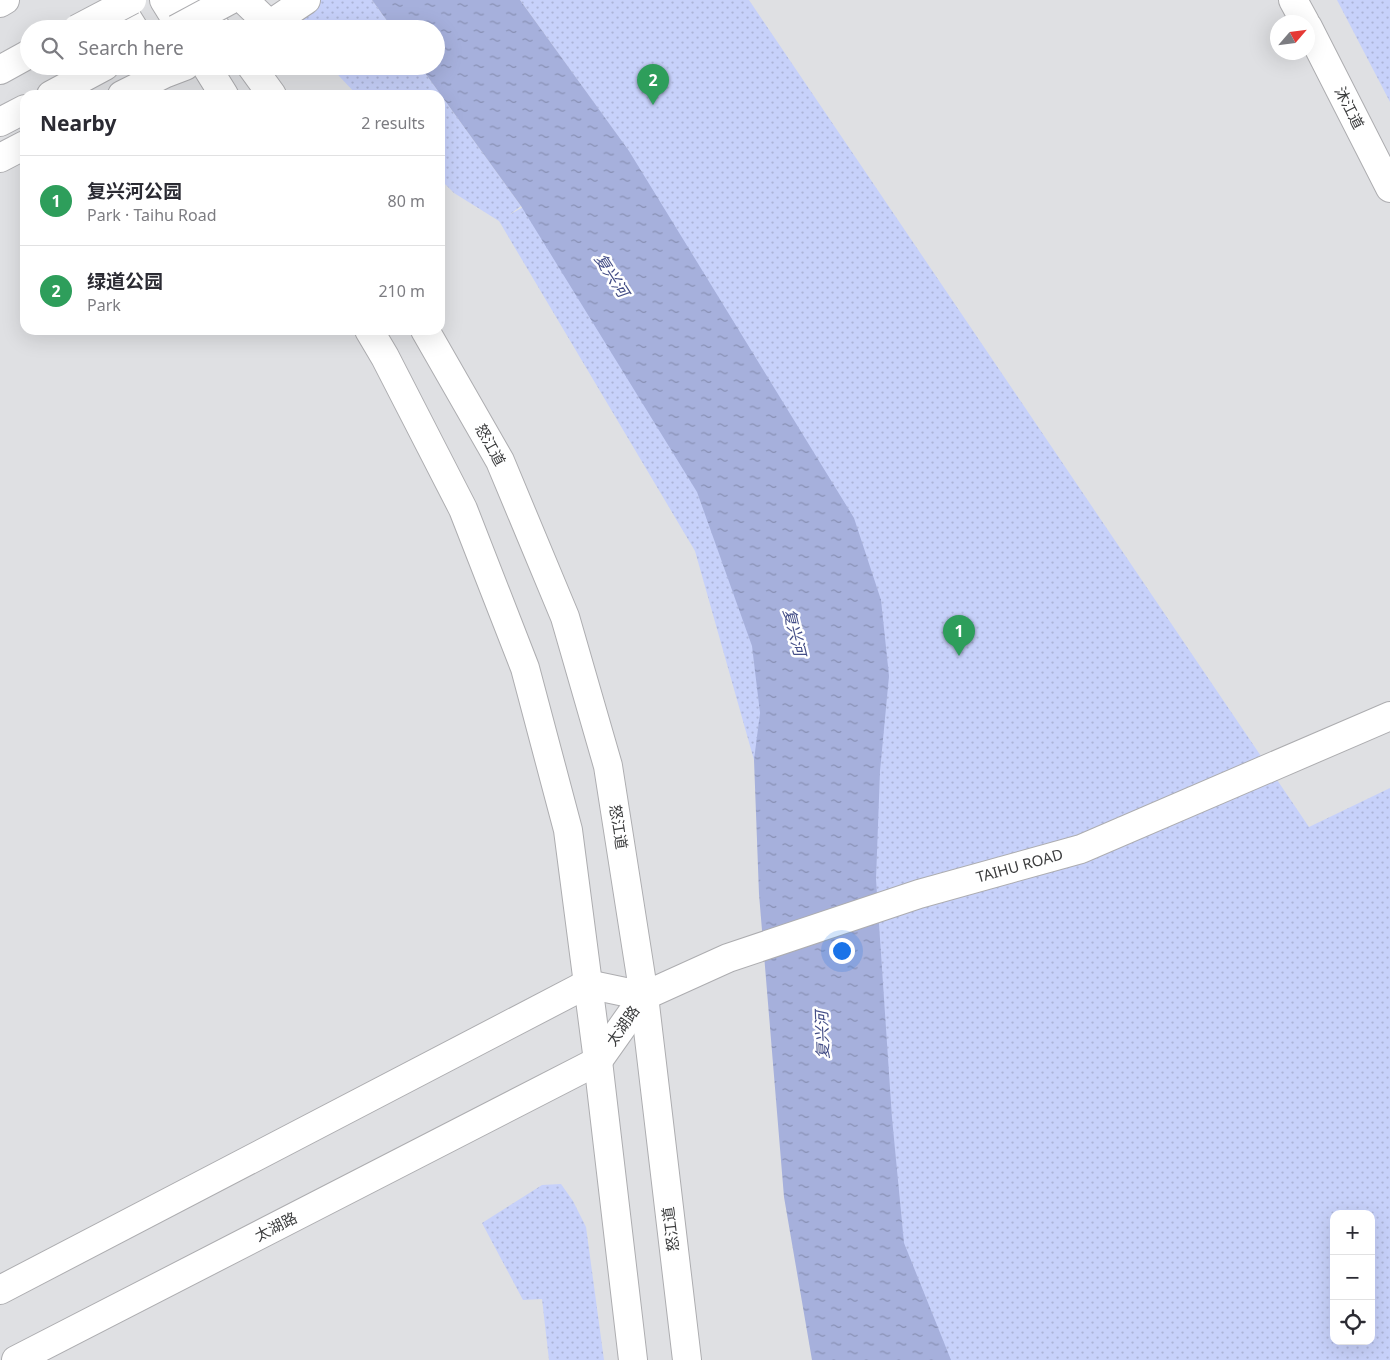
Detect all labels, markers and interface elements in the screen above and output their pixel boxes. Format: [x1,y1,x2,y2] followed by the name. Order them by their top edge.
[1270,15,1315,60] north arrow
[20,20,445,75] search box
[38,34,66,62] icon: search
[78,35,184,61] text: Search here
[637,64,669,105] pin: 2
[1331,83,1369,132] street label: 沐江道
[40,109,116,137] text: Nearby
[361,112,425,134] text: 2 results
[87,178,182,204] text: 复兴河公园
[51,190,61,212] text: 1
[388,190,425,212] text: 80 m
[87,204,217,226] text: Park · Taihu Road
[590,249,636,304] water label: 复兴河
[87,268,163,294] text: 绿道公园
[51,280,61,302] text: 2
[378,280,425,302] text: 210 m
[87,294,121,316] text: Park
[471,420,511,469] street label: 怒江道
[779,606,812,661] water label: 复兴河
[943,615,975,656] pin: 1
[606,803,632,851] street label: 怒江道
[974,843,1065,887] street label: TAIHU ROAD
[829,938,855,964] your location
[601,1001,643,1050] street label: 太湖路
[810,1008,834,1059] water label: 复兴河
[657,1206,683,1253] street label: 怒江道
[251,1207,300,1245] street label: 太湖路
[1330,1210,1375,1345] map controls
[1330,1210,1375,1255] button: +
[1330,1255,1375,1300] button: −
[1330,1300,1375,1345] button: locate

